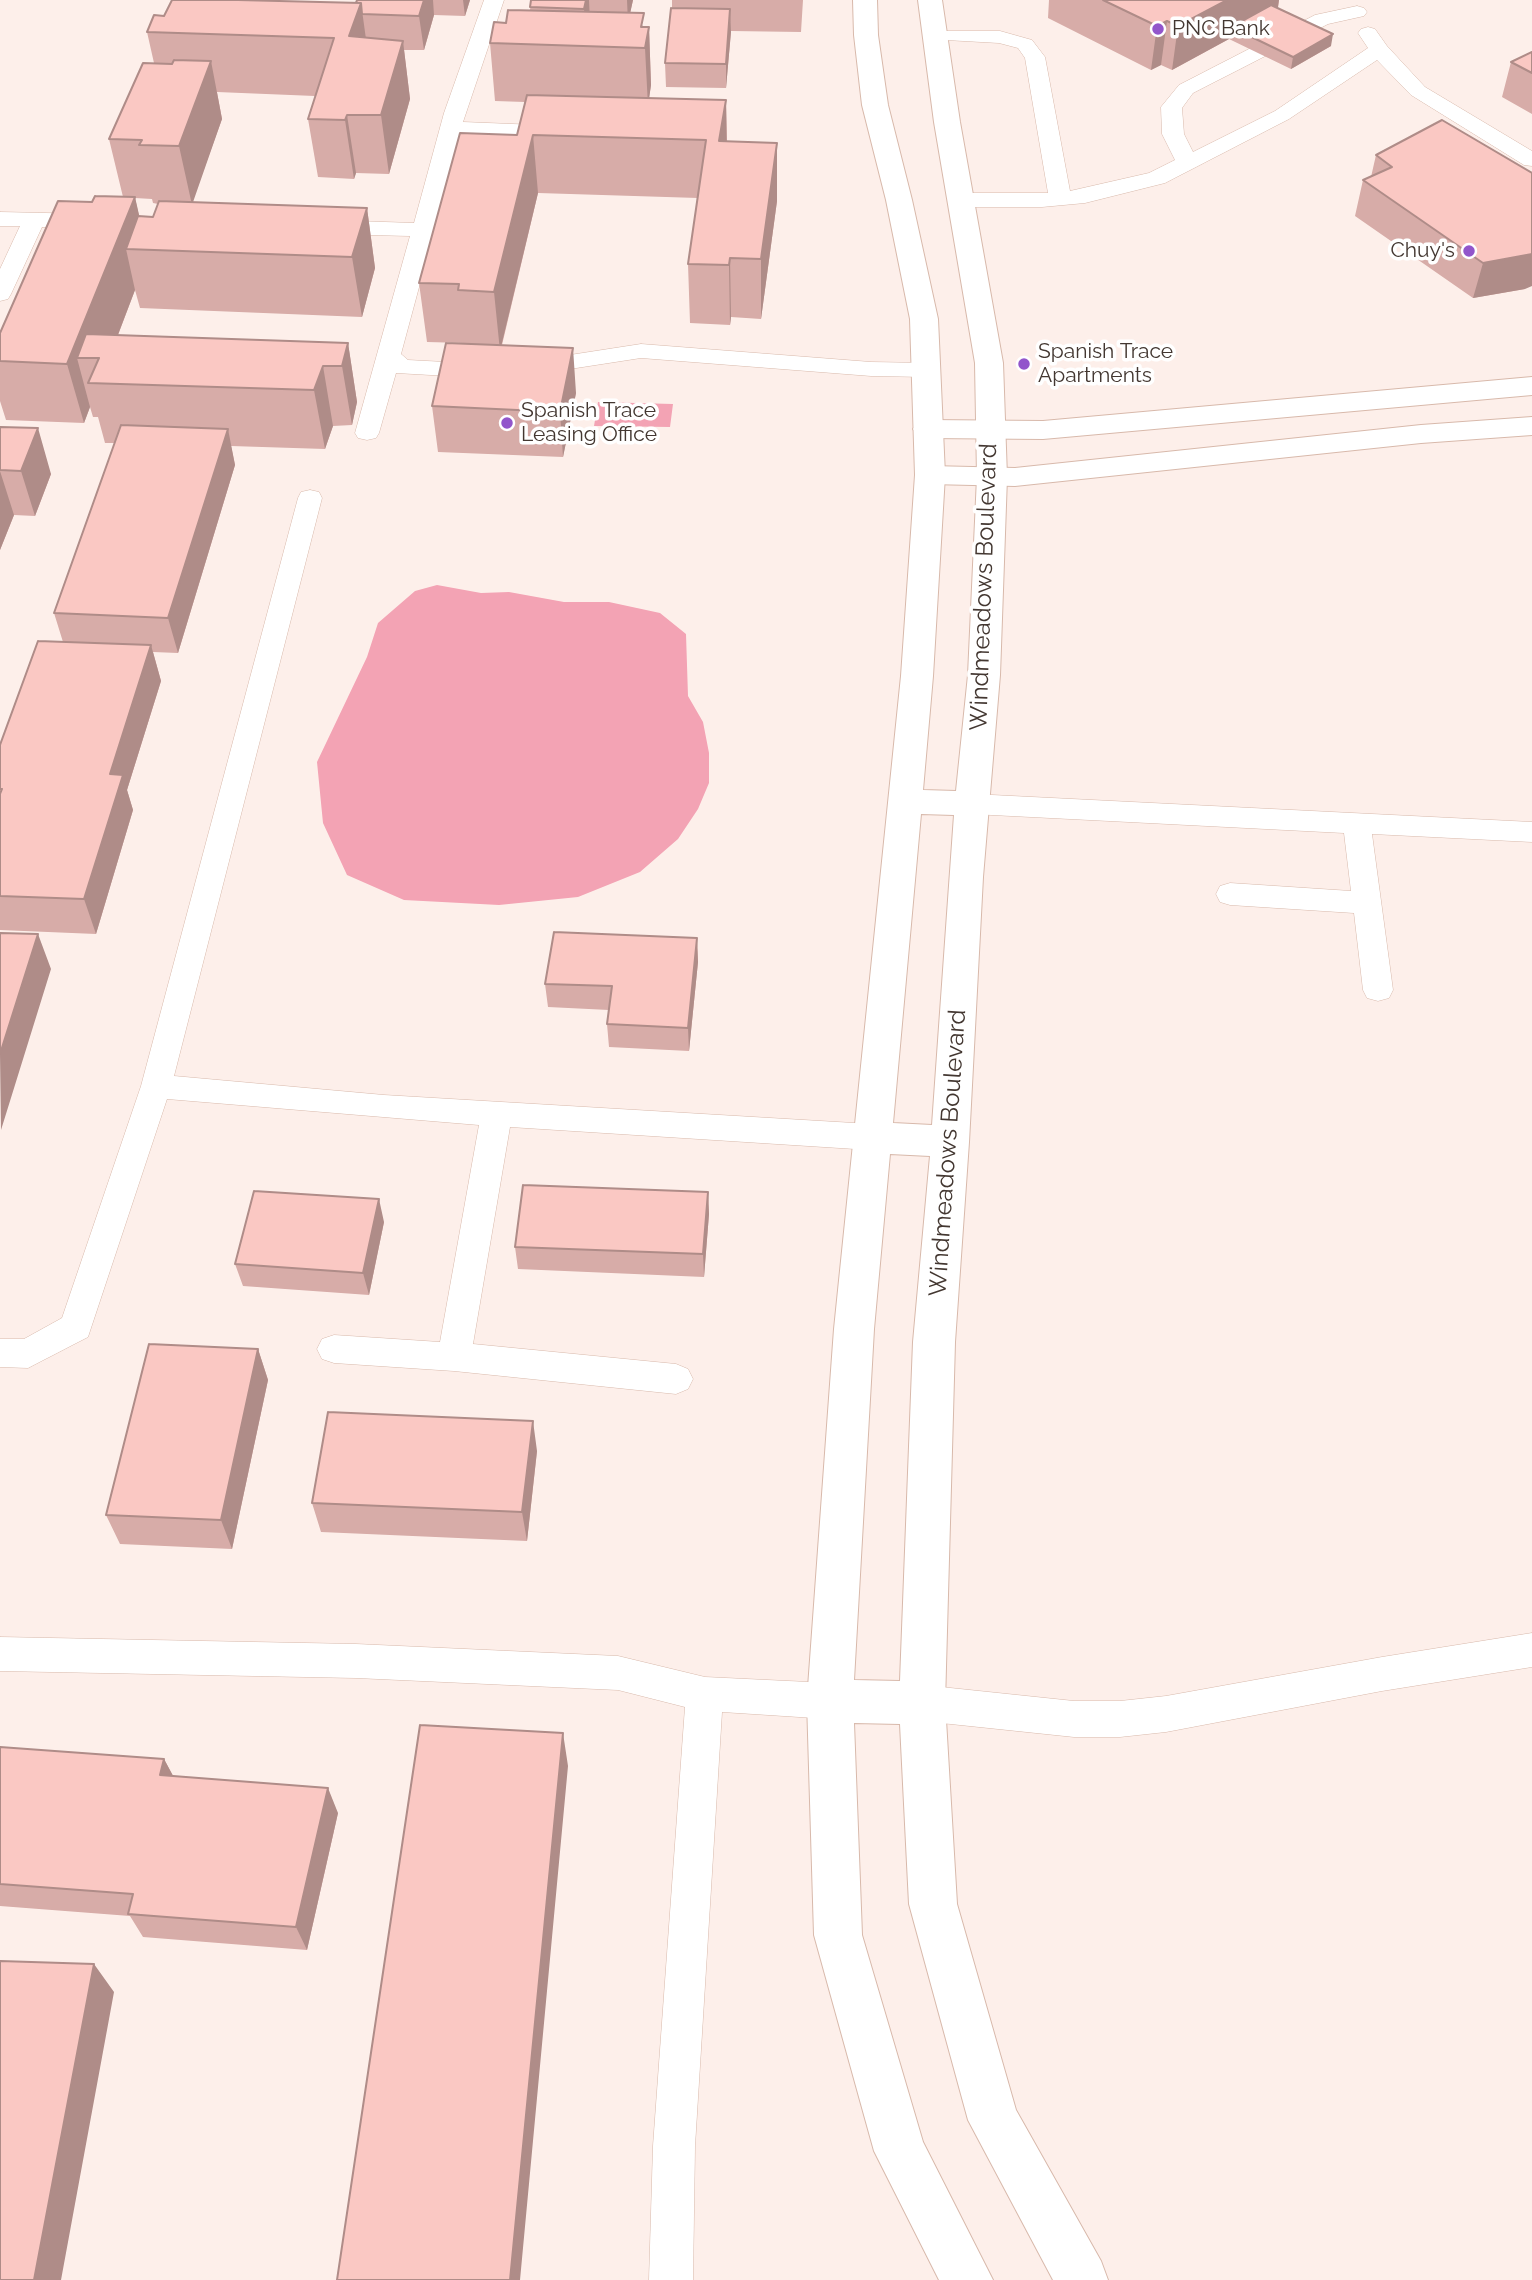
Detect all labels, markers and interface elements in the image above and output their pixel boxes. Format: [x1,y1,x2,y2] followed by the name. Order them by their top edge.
[1172,16,1270,42] place label: PNC Bank
[1150,21,1166,37] marker: PNC Bank
[1390,238,1455,264] place label: Chuy's
[1461,243,1477,259] marker: Chuy's
[1038,339,1173,389] place label: Spanish Trace Apartments
[1016,356,1032,372] marker: Spanish Trace Apartments
[521,398,657,448] place label: Spanish Trace Leasing Office
[499,415,515,431] marker: Spanish Trace Leasing Office
[965,443,1003,731] street label: Windmeadows Boulevard
[924,1009,972,1297] street label: Windmeadows Boulevard

